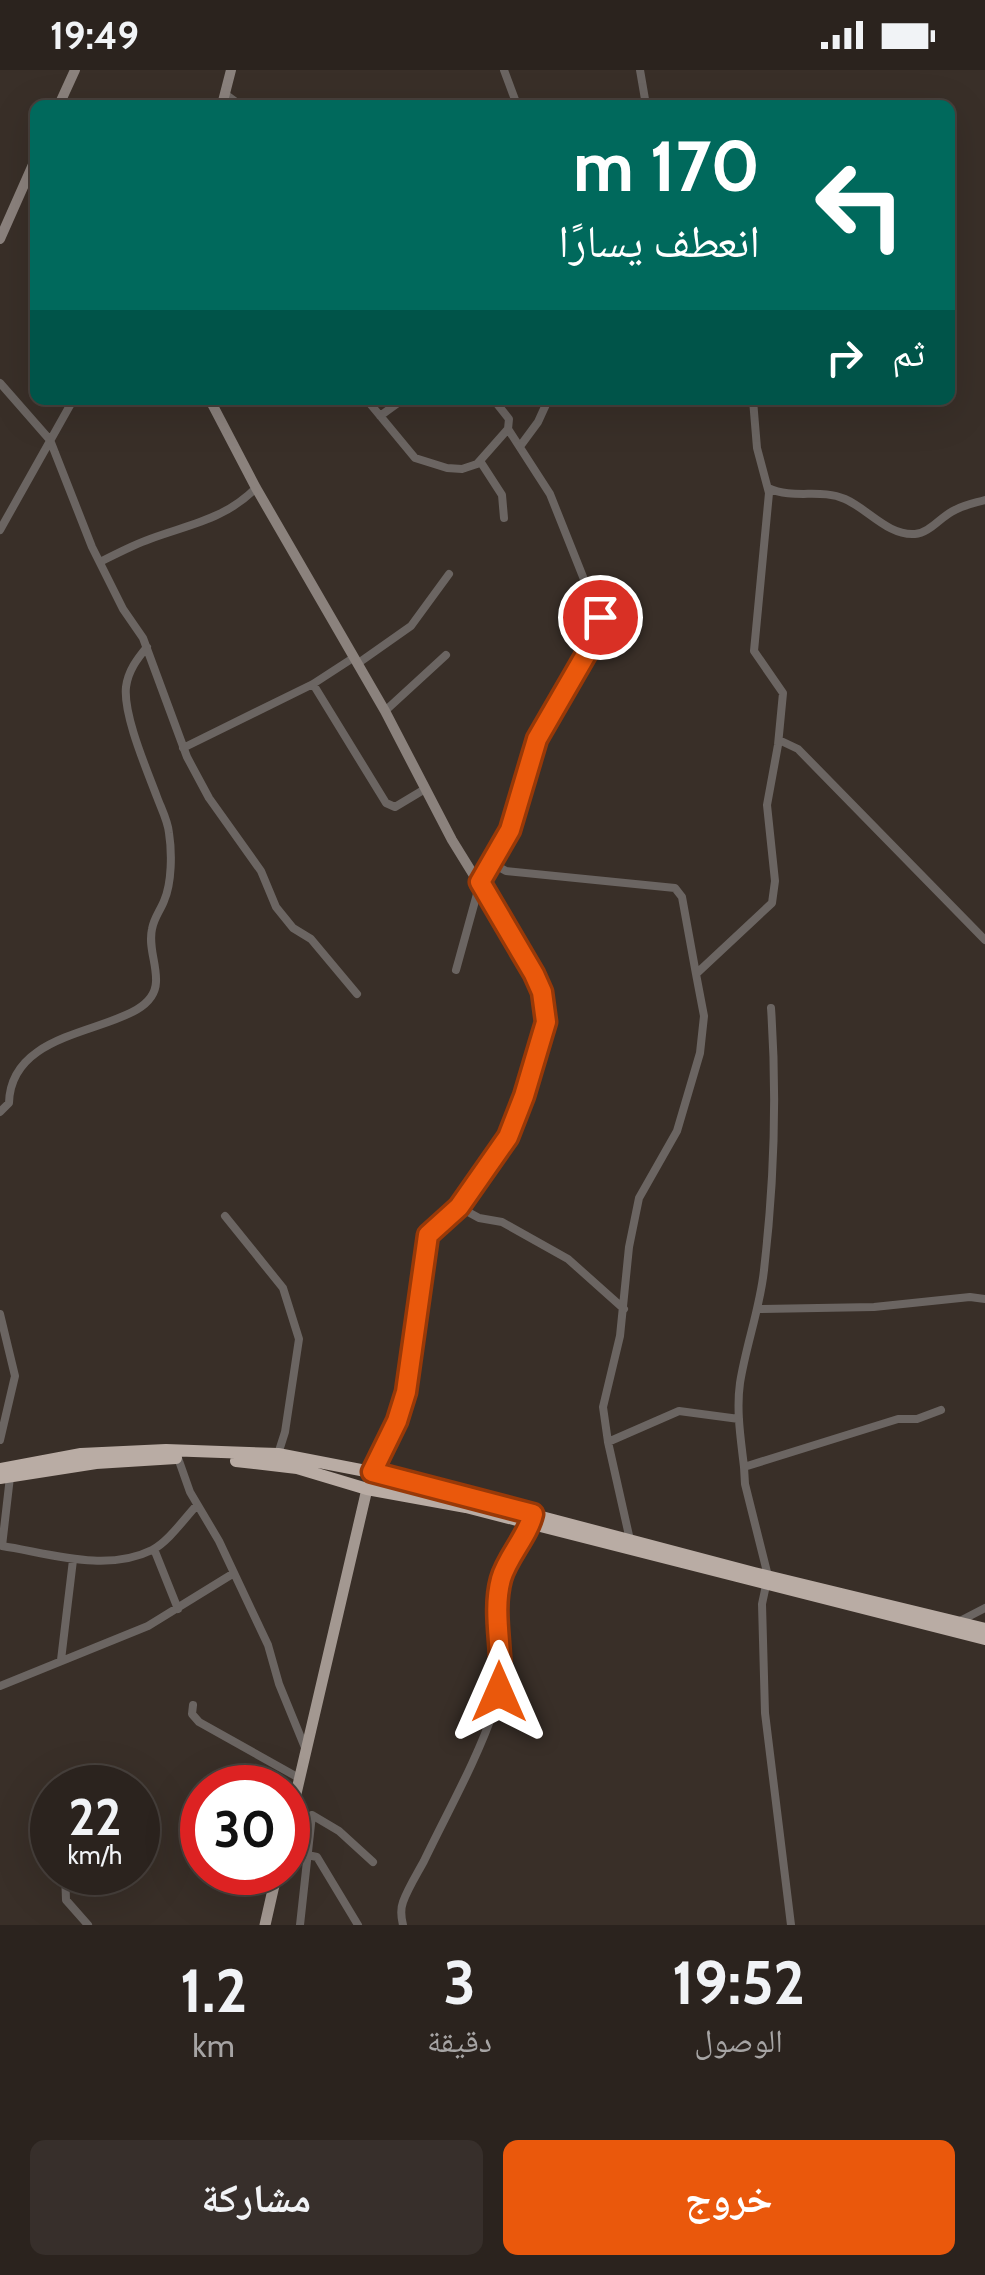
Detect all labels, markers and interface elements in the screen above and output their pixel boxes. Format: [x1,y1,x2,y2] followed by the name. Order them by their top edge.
[50,12,139,59] text: 19:49
[573,123,760,209] text: 170 m
[795,140,925,270] icon: left
[558,214,760,268] text: انعطف يسارًا
[892,329,925,376] text: ثم
[817,330,872,385] icon: right
[558,575,643,660] pin
[573,590,628,645] icon: arrive
[447,1640,551,1744] position arrow
[180,1765,310,1895] speed limit sign: 30
[69,1787,121,1848] text: 22
[68,1840,122,1870] text: km/h
[443,1946,476,2019] text: 3
[672,1946,805,2019] text: 19:52
[180,1954,247,2027] text: 1.2
[427,2021,492,2060] text: دقيقة
[694,2021,783,2060] text: الوصول
[192,2026,235,2065] text: km
[30,2140,483,2255] button: مشاركة
[503,2140,955,2255] button: خروج

